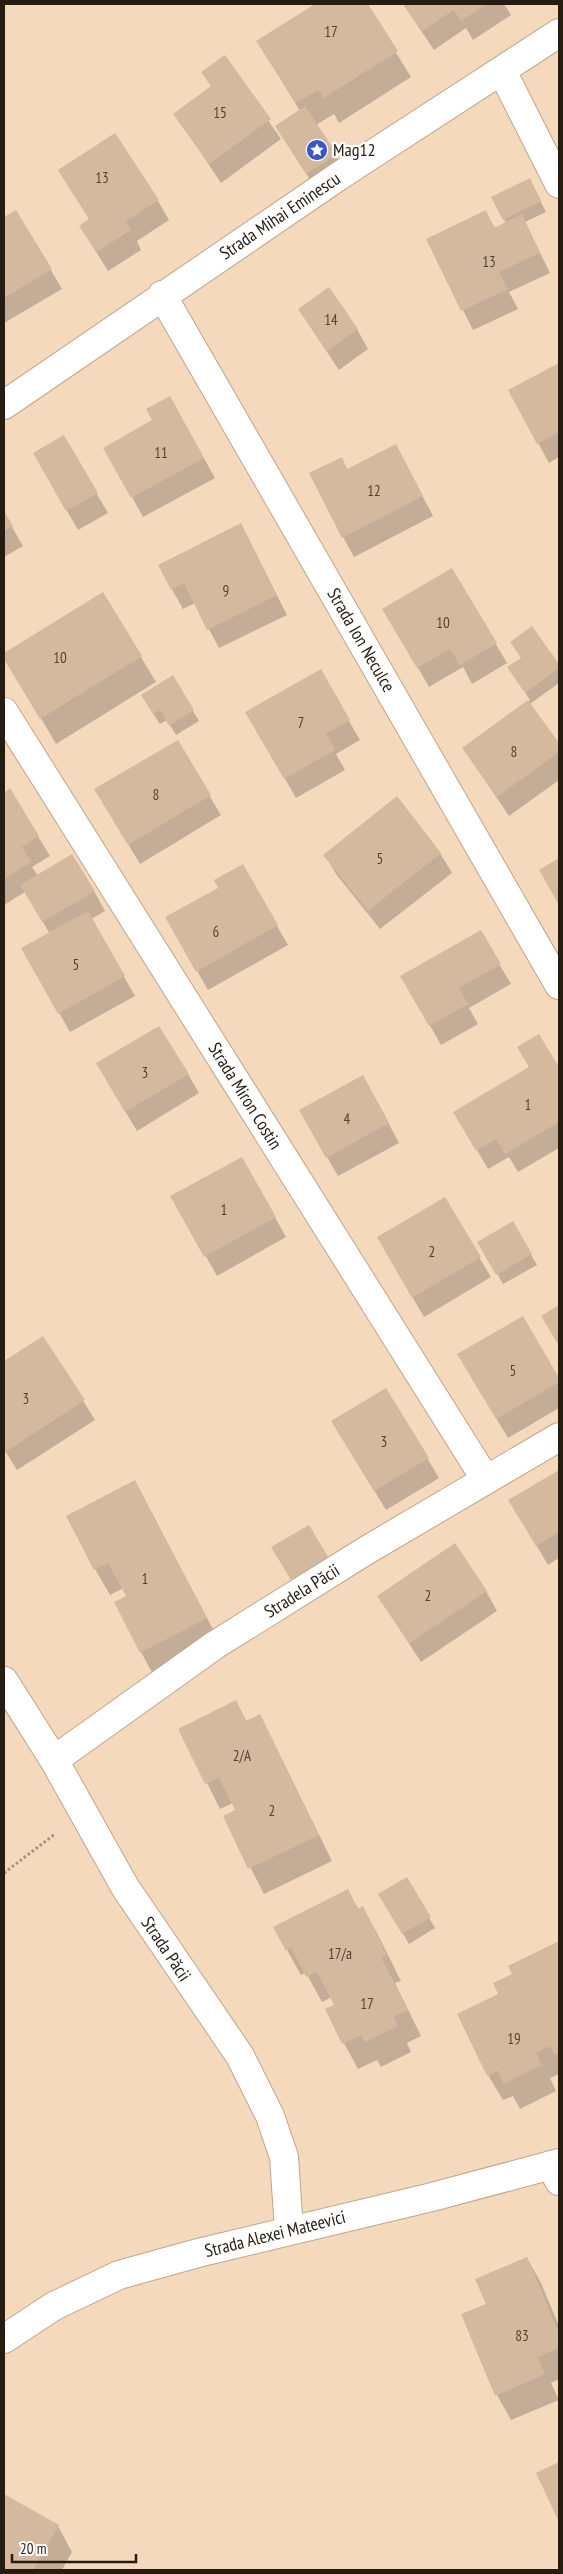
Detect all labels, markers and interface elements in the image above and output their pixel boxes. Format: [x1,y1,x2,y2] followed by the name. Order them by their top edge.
[324,22,338,41] house number: 17
[213,103,227,122] house number: 15
[305,138,329,162] place icon: Mag12
[333,138,376,161] place label: Mag12
[215,167,345,264] street label: Strada Mihai Eminescu
[95,168,109,187] house number: 13
[482,252,496,271] house number: 13
[324,310,338,329] house number: 14
[154,443,168,462] house number: 11
[367,481,381,500] house number: 12
[223,581,229,600] house number: 9
[322,584,400,696] street label: Strada Ion Neculce
[436,613,450,632] house number: 10
[53,648,67,667] house number: 10
[298,713,304,732] house number: 7
[511,742,517,761] house number: 8
[153,785,159,804] house number: 8
[377,849,383,868] house number: 5
[213,922,220,941] house number: 6
[73,955,79,974] house number: 5
[203,1038,287,1153] street label: Strada Miron Costin
[142,1063,148,1082] house number: 3
[525,1095,531,1114] house number: 1
[344,1109,351,1128] house number: 4
[221,1200,227,1219] house number: 1
[429,1242,435,1261] house number: 2
[510,1361,516,1380] house number: 5
[23,1389,29,1408] house number: 3
[381,1432,387,1451] house number: 3
[260,1558,344,1623] street label: Stradela Păcii
[142,1569,148,1588] house number: 1
[425,1586,431,1605] house number: 2
[233,1746,252,1765] house number: 2/A
[269,1801,275,1820] house number: 2
[136,1912,196,1985] street label: Strada Păcii
[328,1944,352,1963] house number: 17/a
[360,1994,374,2013] house number: 17
[507,2029,521,2048] house number: 19
[202,2205,348,2262] street label: Strada Alexei Mateevici
[515,2326,529,2345] house number: 83
[12,2532,136,2564] scale bar
[20,2539,46,2558] text: 20 m

